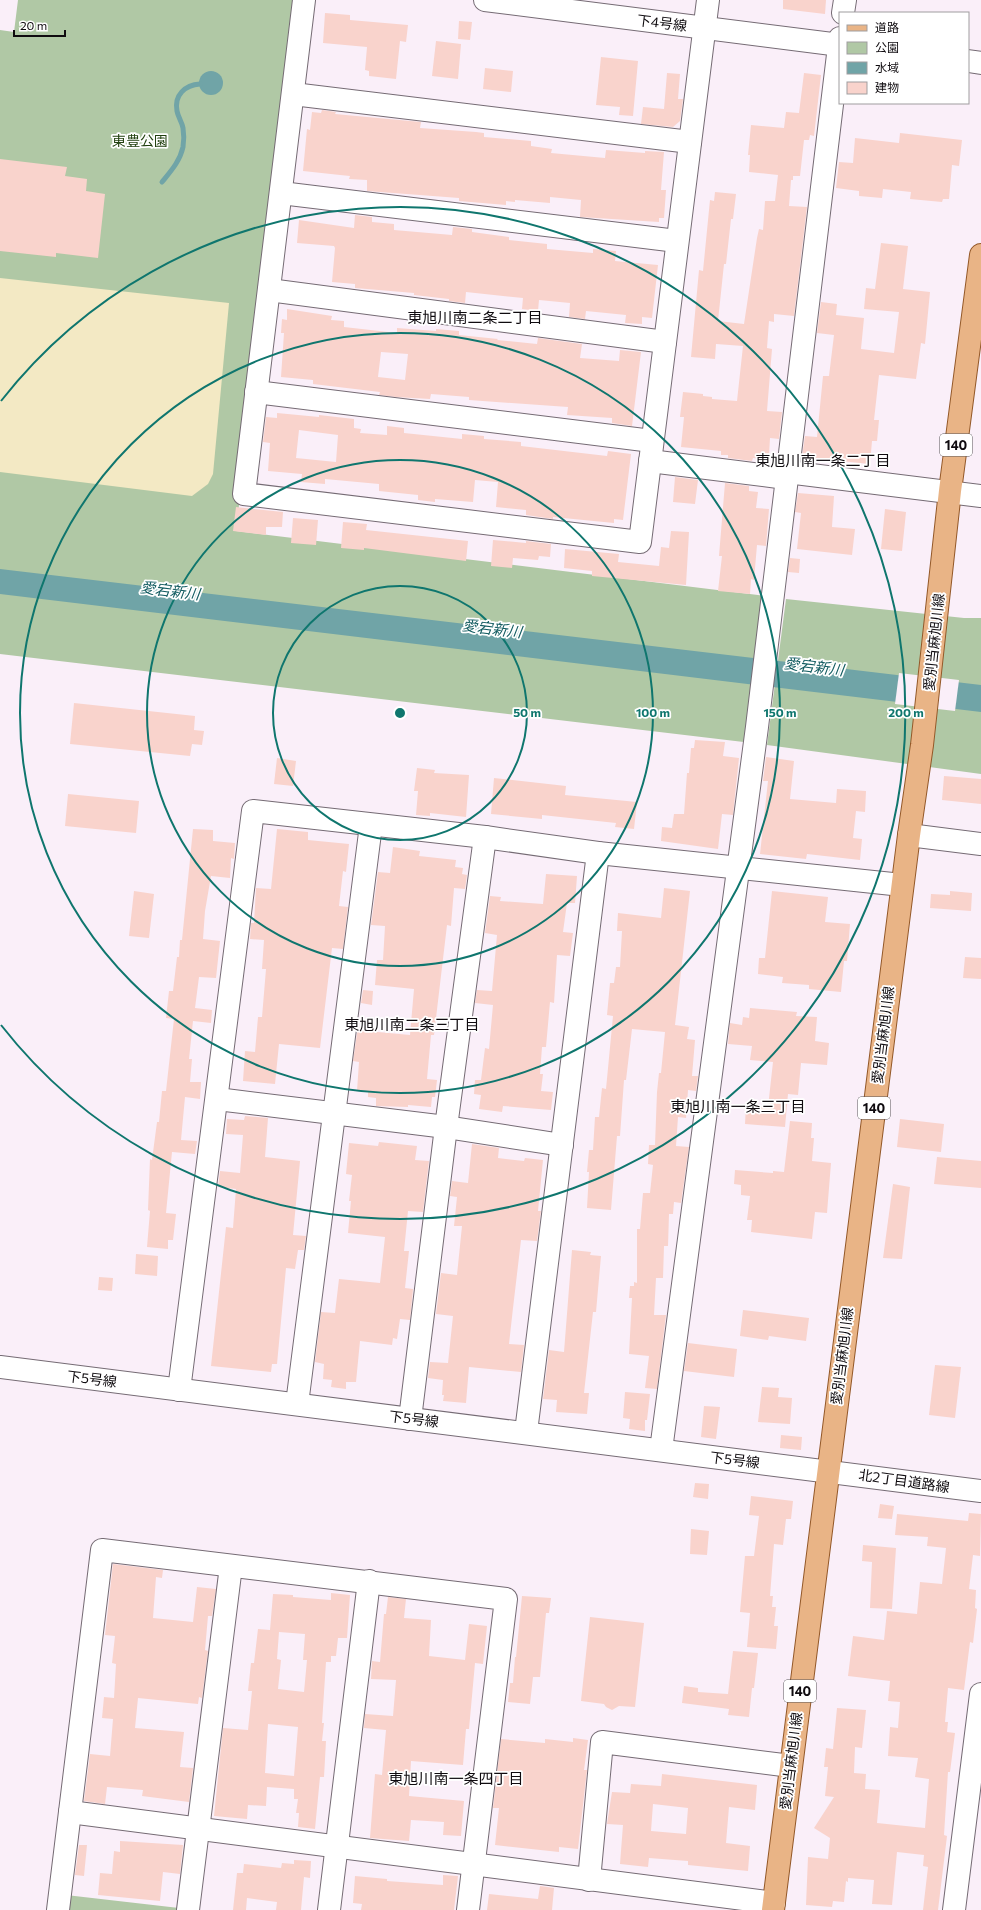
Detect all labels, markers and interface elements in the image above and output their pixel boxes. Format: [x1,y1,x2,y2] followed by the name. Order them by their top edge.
[636,11,688,34] street label: 下4号線
[14,12,65,38] scale bar
[839,12,969,104] legend
[20,18,47,32] text: 20 m
[875,20,899,34] text: 道路
[875,40,899,54] text: 公園
[875,60,899,74] text: 水域
[875,80,899,94] text: 建物
[112,132,168,149] park label: 東豊公園
[407,308,543,326] district label: 東旭川南二条二丁目
[940,434,972,456] road number: 140
[755,451,891,469] district label: 東旭川南一条二丁目
[139,577,203,603] water label: 愛宕新川
[920,592,947,692] street label: 愛別当麻旭川線
[461,615,525,641] water label: 愛宕新川
[783,653,847,679] water label: 愛宕新川
[513,705,541,719] text: 50 m
[636,705,670,719] text: 100 m
[763,705,797,719] text: 150 m
[888,705,924,719] text: 200 m
[393,706,407,720] centre of rings
[868,985,897,1085] street label: 愛別当麻旭川線
[344,1015,480,1033] district label: 東旭川南二条三丁目
[670,1097,806,1115] district label: 東旭川南一条三丁目
[858,1097,890,1119] road number: 140
[827,1306,856,1406] street label: 愛別当麻旭川線
[66,1367,118,1390] street label: 下5号線
[388,1407,440,1430] street label: 下5号線
[709,1448,761,1471] street label: 下5号線
[857,1466,951,1495] street label: 北2丁目道路線
[784,1680,816,1702] road number: 140
[776,1711,805,1811] street label: 愛別当麻旭川線
[388,1769,524,1787] district label: 東旭川南一条四丁目

